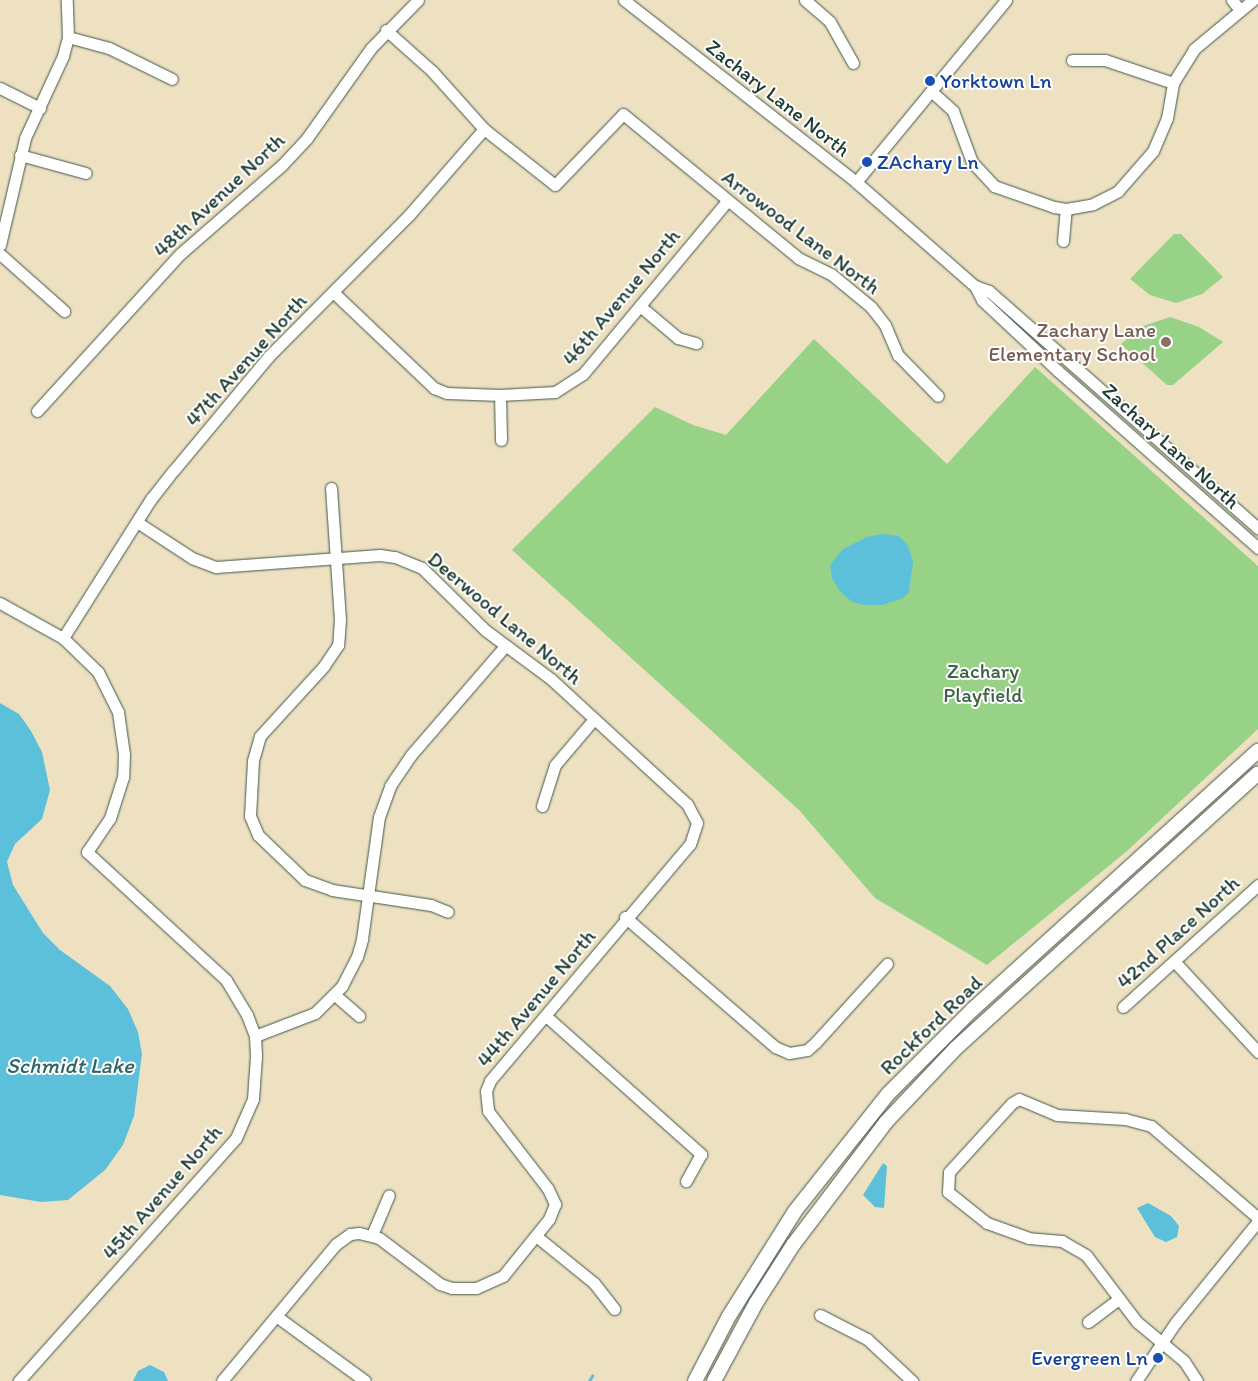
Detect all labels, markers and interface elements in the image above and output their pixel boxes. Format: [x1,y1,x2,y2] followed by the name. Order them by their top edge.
[700,34,856,162] street label: Zachary Lane North
[940,68,1052,94] place label: Yorktown Ln
[924,75,936,87] marker: Yorktown Ln
[148,128,290,262] street label: 48th Avenue North
[877,149,979,175] place label: ZAchary Ln
[861,156,873,168] marker: ZAchary Ln
[716,164,886,300] street label: Arrowood Lane North
[557,224,685,370] street label: 46th Avenue North
[180,289,312,431] street label: 47th Avenue North
[989,317,1156,367] place label: Zachary Lane Elementary School
[1160,336,1172,348] marker: Zachary Lane Elementary School
[1097,377,1245,515] street label: Zachary Lane North
[422,546,588,690] street label: Deerwood Lane North
[943,658,1023,708] park label: Zachary Playfield
[1111,870,1245,994] street label: 42nd Place North
[471,924,601,1072] street label: 44th Avenue North
[875,970,987,1080] street label: Rockford Road
[6,1053,134,1079] water label: Schmidt Lake
[97,1120,227,1264] street label: 45th Avenue North
[1031,1345,1148,1371] place label: Evergreen Ln
[1152,1352,1164,1364] marker: Evergreen Ln

